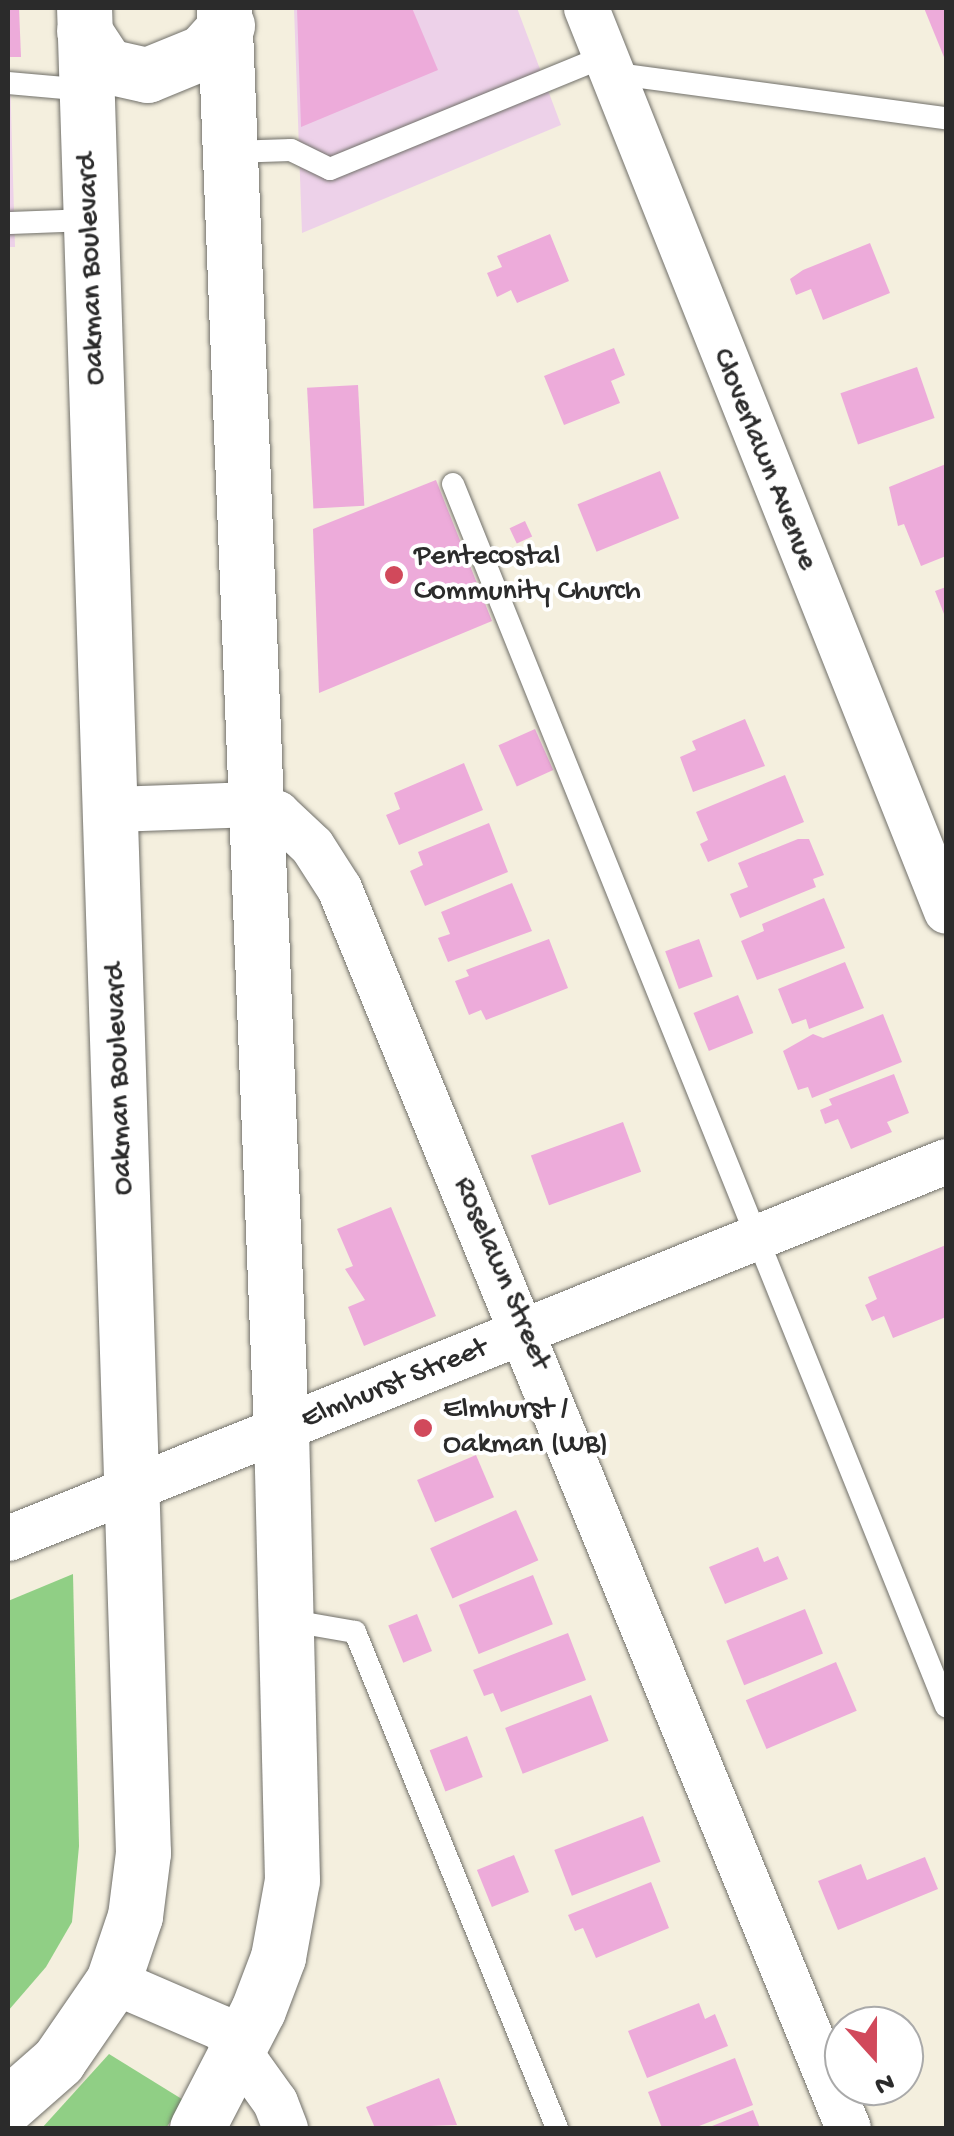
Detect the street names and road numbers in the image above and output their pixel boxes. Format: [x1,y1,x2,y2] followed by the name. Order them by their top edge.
[71,152,115,386] street label: Oakman Boulevard
[702,344,824,576] street label: Cloverlawn Avenue
[99,962,143,1196] street label: Oakman Boulevard
[443,1172,557,1376] street label: Roselawn Street
[297,1331,493,1439] street label: Elmhurst Street

